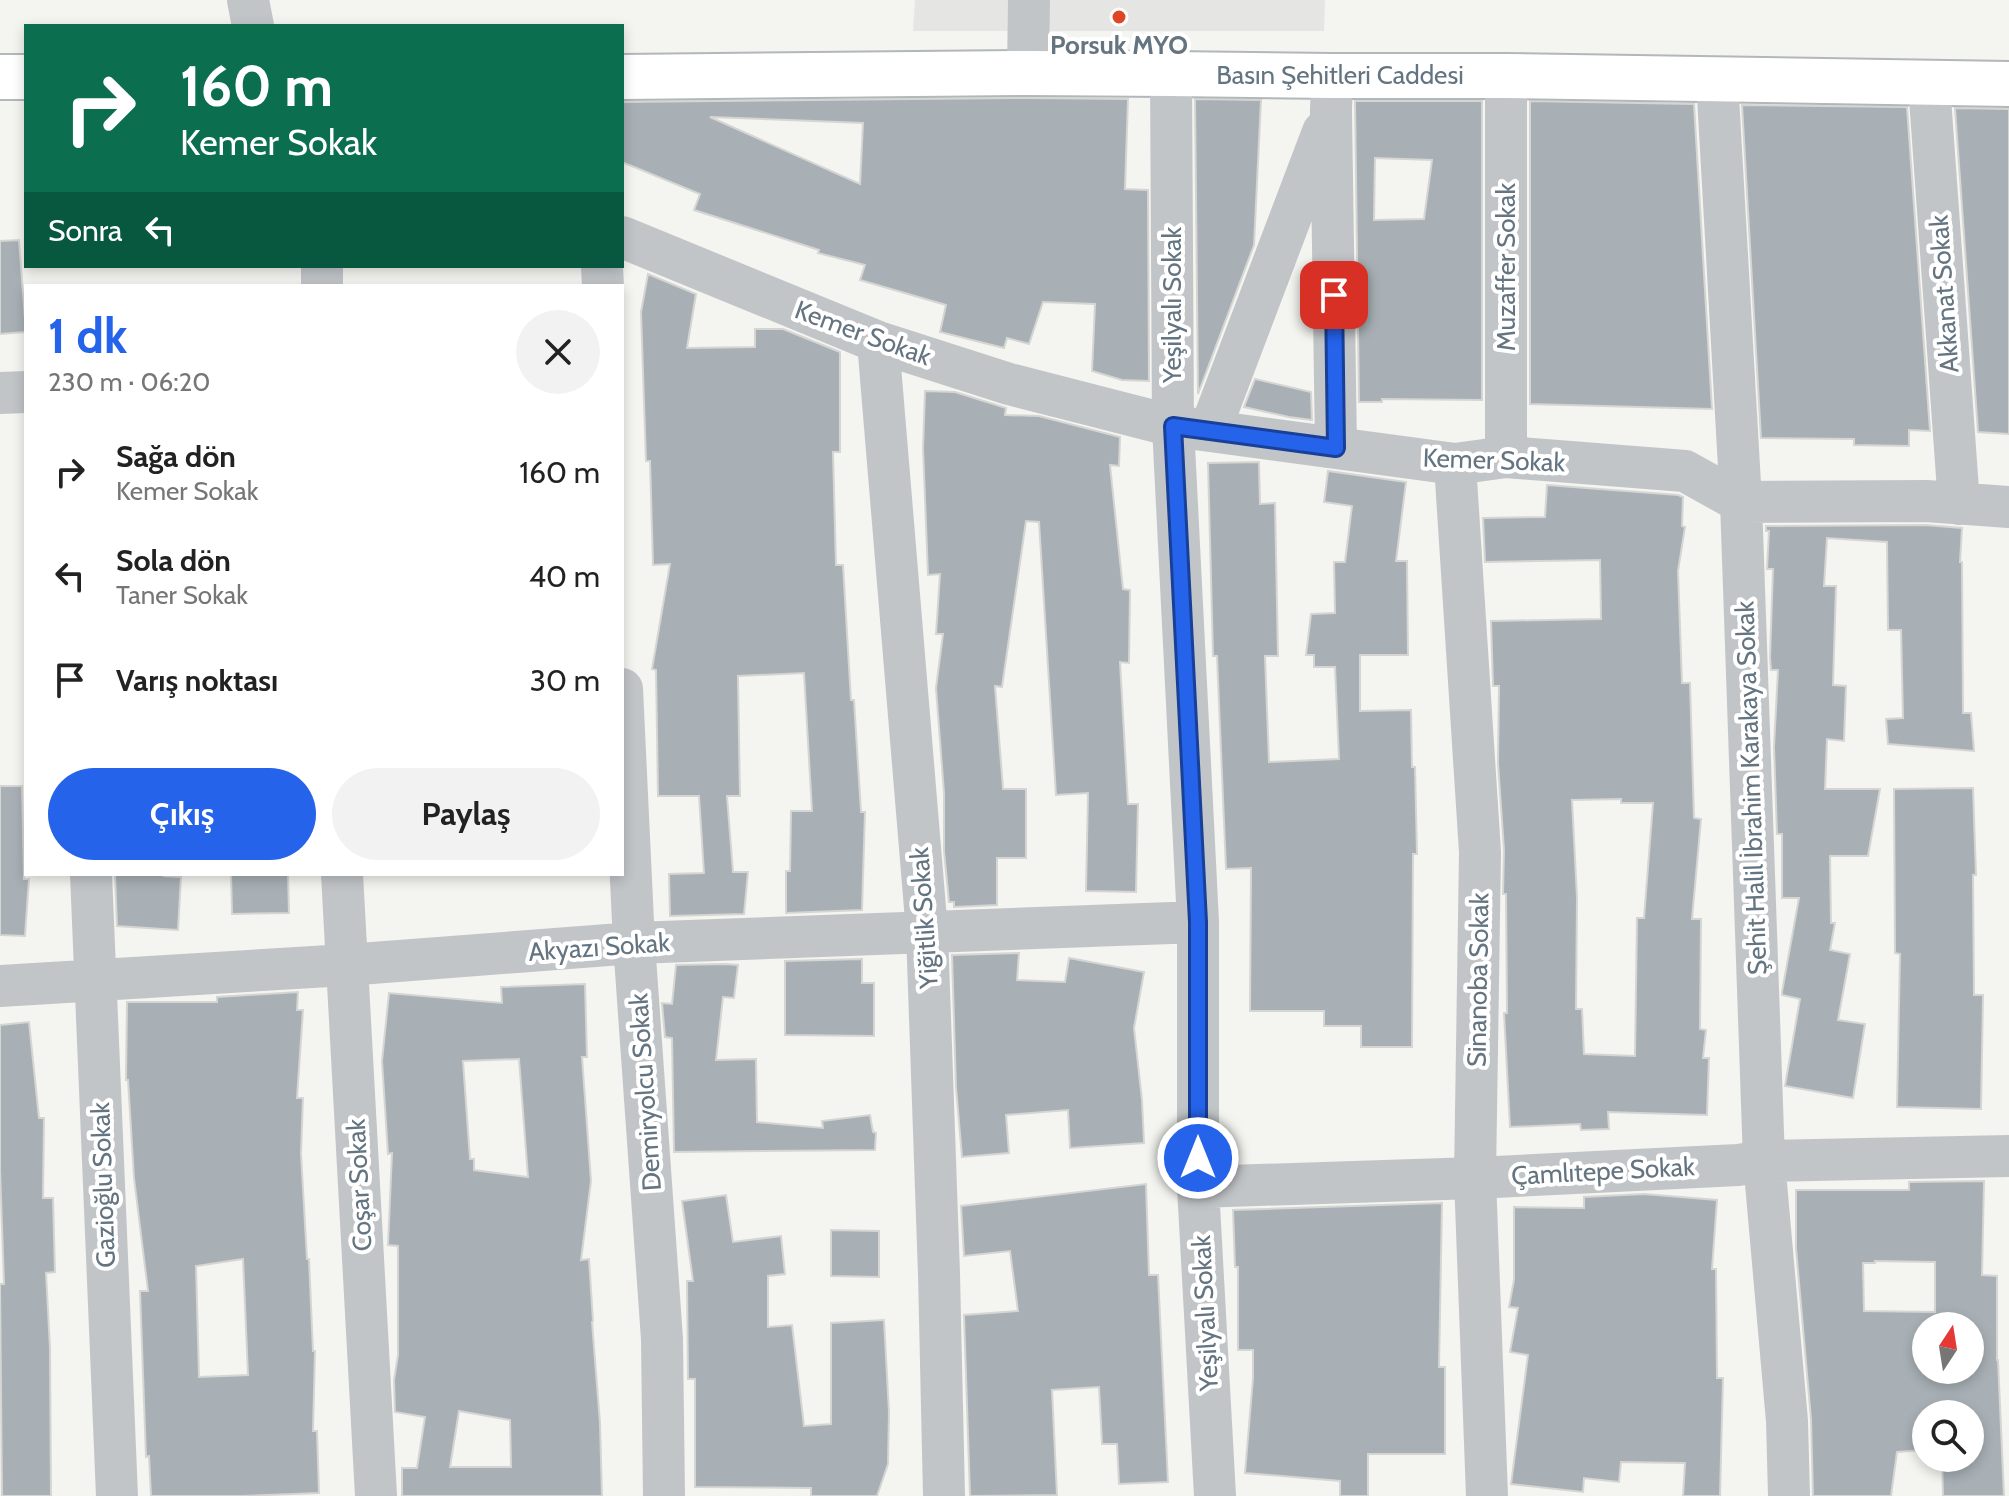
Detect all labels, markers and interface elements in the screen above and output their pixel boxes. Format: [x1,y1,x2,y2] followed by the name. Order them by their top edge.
[1110,8,1128,26] marker: Porsuk MYO
[1050,29,1188,61] place label: Porsuk MYO
[180,52,333,120] text: 160 m
[48,56,152,160] icon: right
[1216,59,1464,91] street label: Basın Şehitleri Caddesi
[180,120,377,164] text: Kemer Sokak
[1490,182,1522,351] street label: Muzaffer Sokak
[138,208,182,252] icon: left
[48,212,122,249] text: Sonra
[1922,214,1965,374] street label: Akkanat Sokak
[1156,227,1188,384] street label: Yeşilyalı Sokak
[1300,261,1368,329] pin
[1312,273,1356,317] icon: arrive
[791,294,936,373] street label: Kemer Sokak
[48,307,127,365] text: 1 dk
[516,310,600,394] button: close
[48,366,210,398] text: 230 m · 06:20
[116,438,236,475] text: Sağa dön
[1422,442,1566,478] street label: Kemer Sokak
[48,450,92,494] icon: right
[519,454,600,491] text: 160 m
[116,475,258,507] text: Kemer Sokak
[116,542,231,579] text: Sola dön
[48,554,92,598] icon: left
[529,558,600,595] text: 40 m
[116,579,248,611] text: Taner Sokak
[1728,600,1774,976] street label: Şehit Halil İbrahim Karakaya Sokak
[48,658,92,702] icon: arrive
[116,662,278,699] text: Varış noktası
[530,662,600,699] text: 30 m
[48,768,316,860] button: Çıkış
[332,768,600,860] button: Paylaş
[903,846,945,991] street label: Yiğitlik Sokak
[1460,892,1496,1067] street label: Sinanoba Sokak
[527,926,671,968] street label: Akyazı Sokak
[622,992,668,1192] street label: Demiryolcu Sokak
[84,1101,122,1268] street label: Gazioğlu Sokak
[1156,1116,1240,1200] position arrow
[340,1118,378,1252] street label: Coşar Sokak
[1510,1150,1696,1192] street label: Çamlıtepe Sokak
[1185,1234,1225,1393] street label: Yeşilyalı Sokak
[1912,1312,1984,1384] north arrow
[1912,1312,1984,1472] map controls
[1912,1400,1984,1472] button: search

